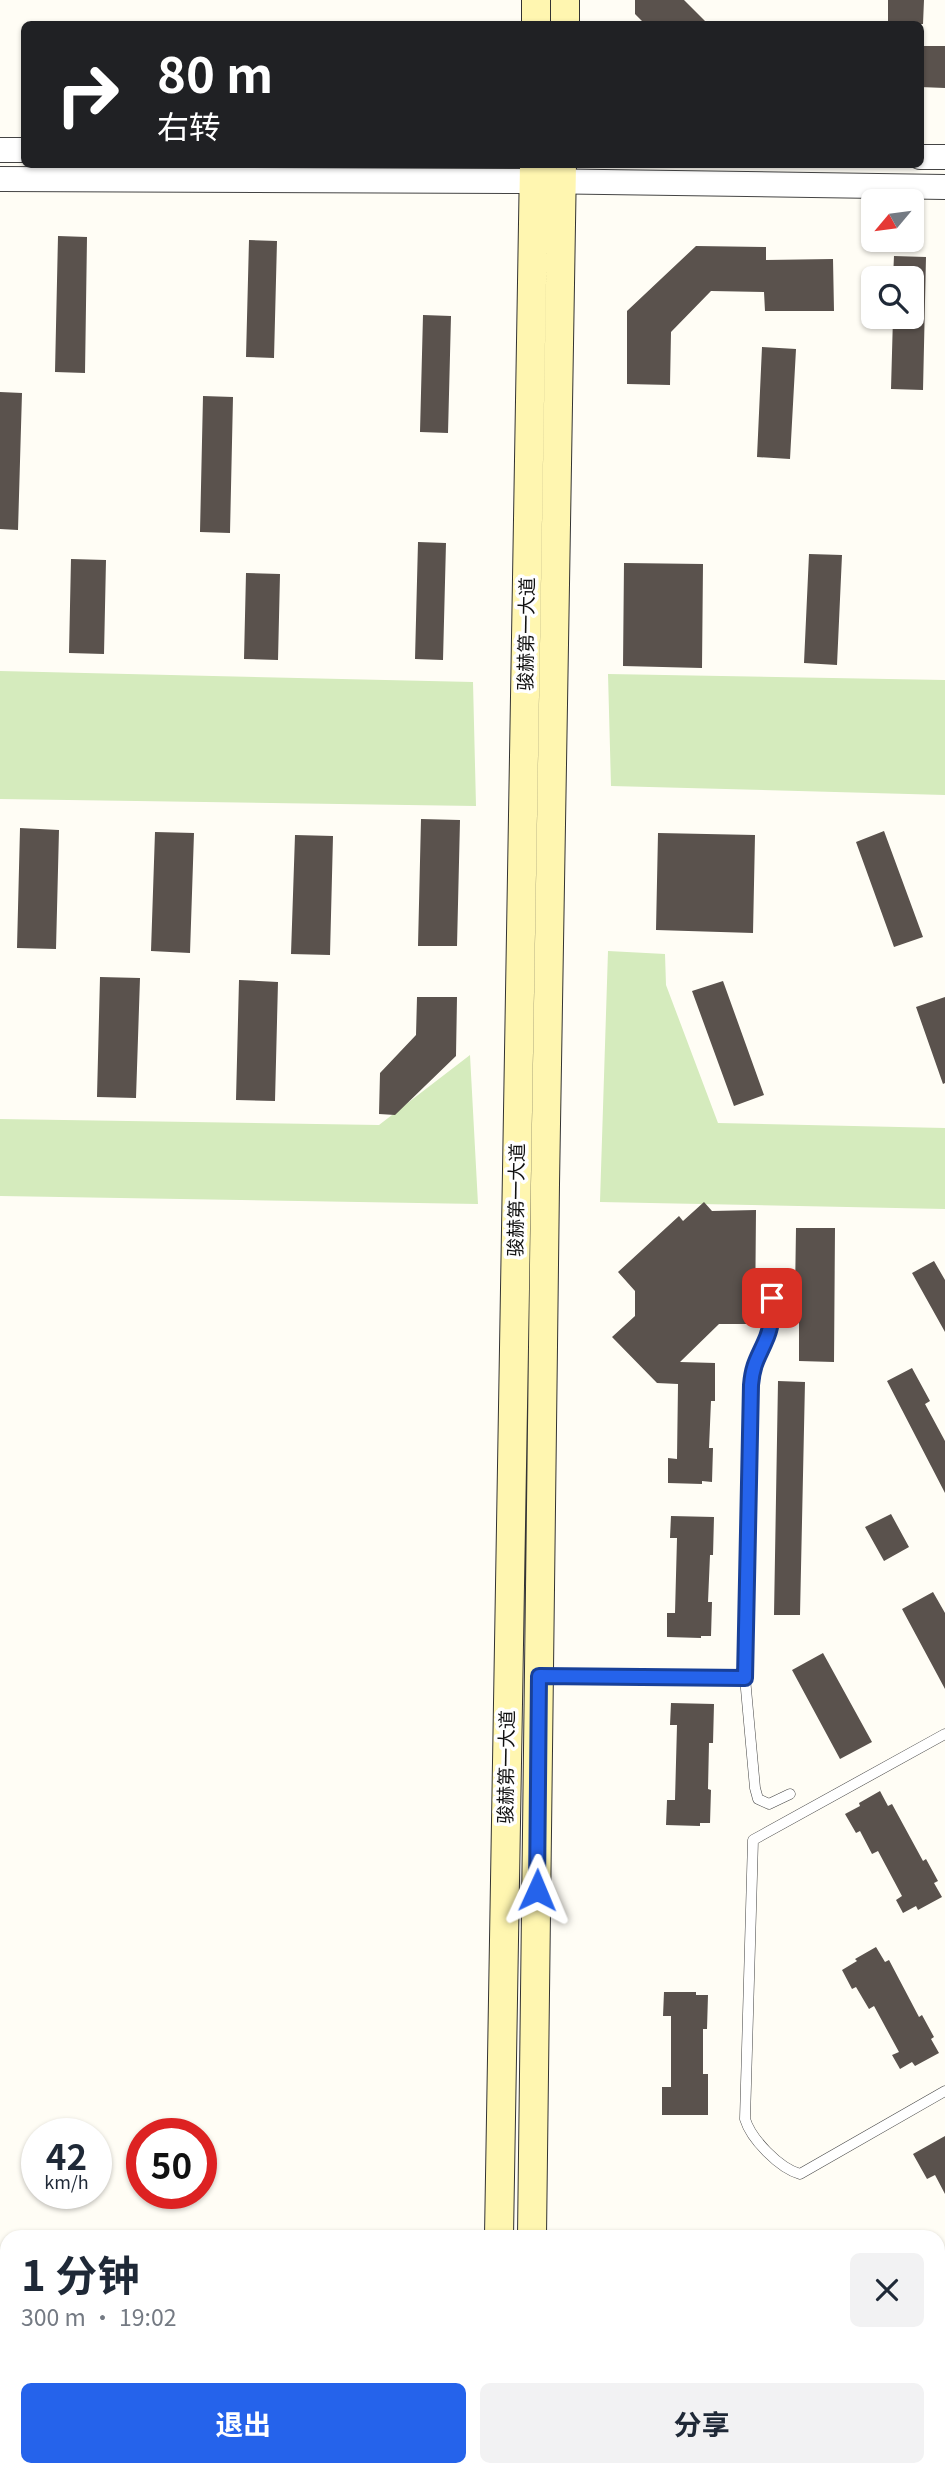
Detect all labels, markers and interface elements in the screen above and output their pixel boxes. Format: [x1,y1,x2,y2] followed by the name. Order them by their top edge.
[157,36,273,107] text: 80 m
[42,49,133,140] icon: right
[157,102,221,148] text: 右转
[861,189,924,252] north arrow
[861,189,924,329] map controls
[861,266,924,329] button: search
[510,577,539,691] street label: 骏赫第一大道
[500,1143,529,1257] street label: 骏赫第一大道
[742,1268,802,1328] pin
[753,1279,791,1317] icon: arrive
[490,1710,519,1824] street label: 骏赫第一大道
[500,1853,574,1927] position arrow
[126,2118,217,2209] speed limit sign: 50
[46,2129,87,2180] text: 42
[44,2168,89,2194] text: km/h
[21,2242,139,2303] text: 1 分钟
[850,2253,924,2327] button: close
[21,2299,177,2333] text: 300 m · 19:02
[21,2383,466,2463] button: 退出
[480,2383,924,2463] button: 分享

